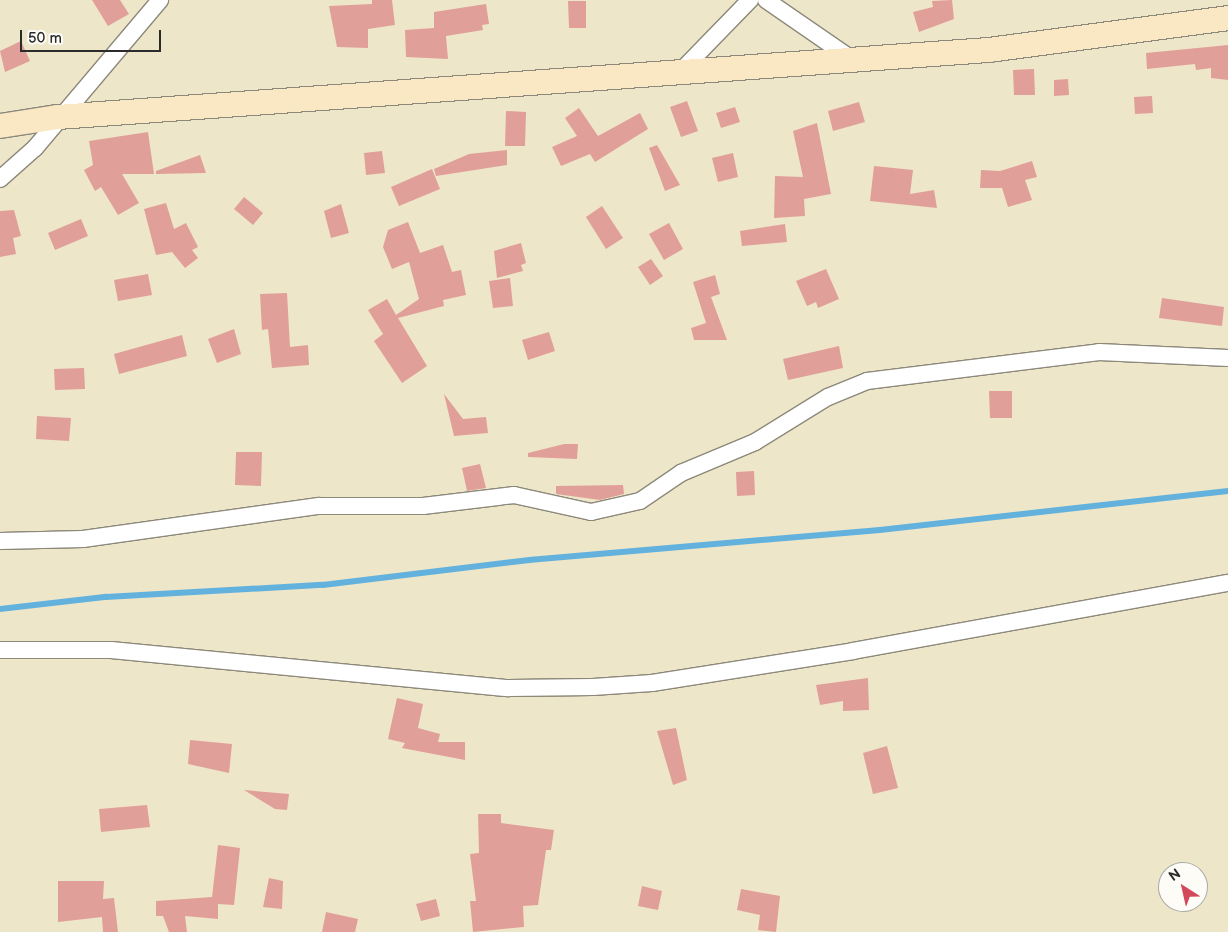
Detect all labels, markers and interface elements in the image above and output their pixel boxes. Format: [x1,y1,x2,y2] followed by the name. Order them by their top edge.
[22,20,164,52] scale bar
[28,29,62,48] text: 50 m
[1158,862,1208,912] north arrow
[1165,865,1184,885] text: N

